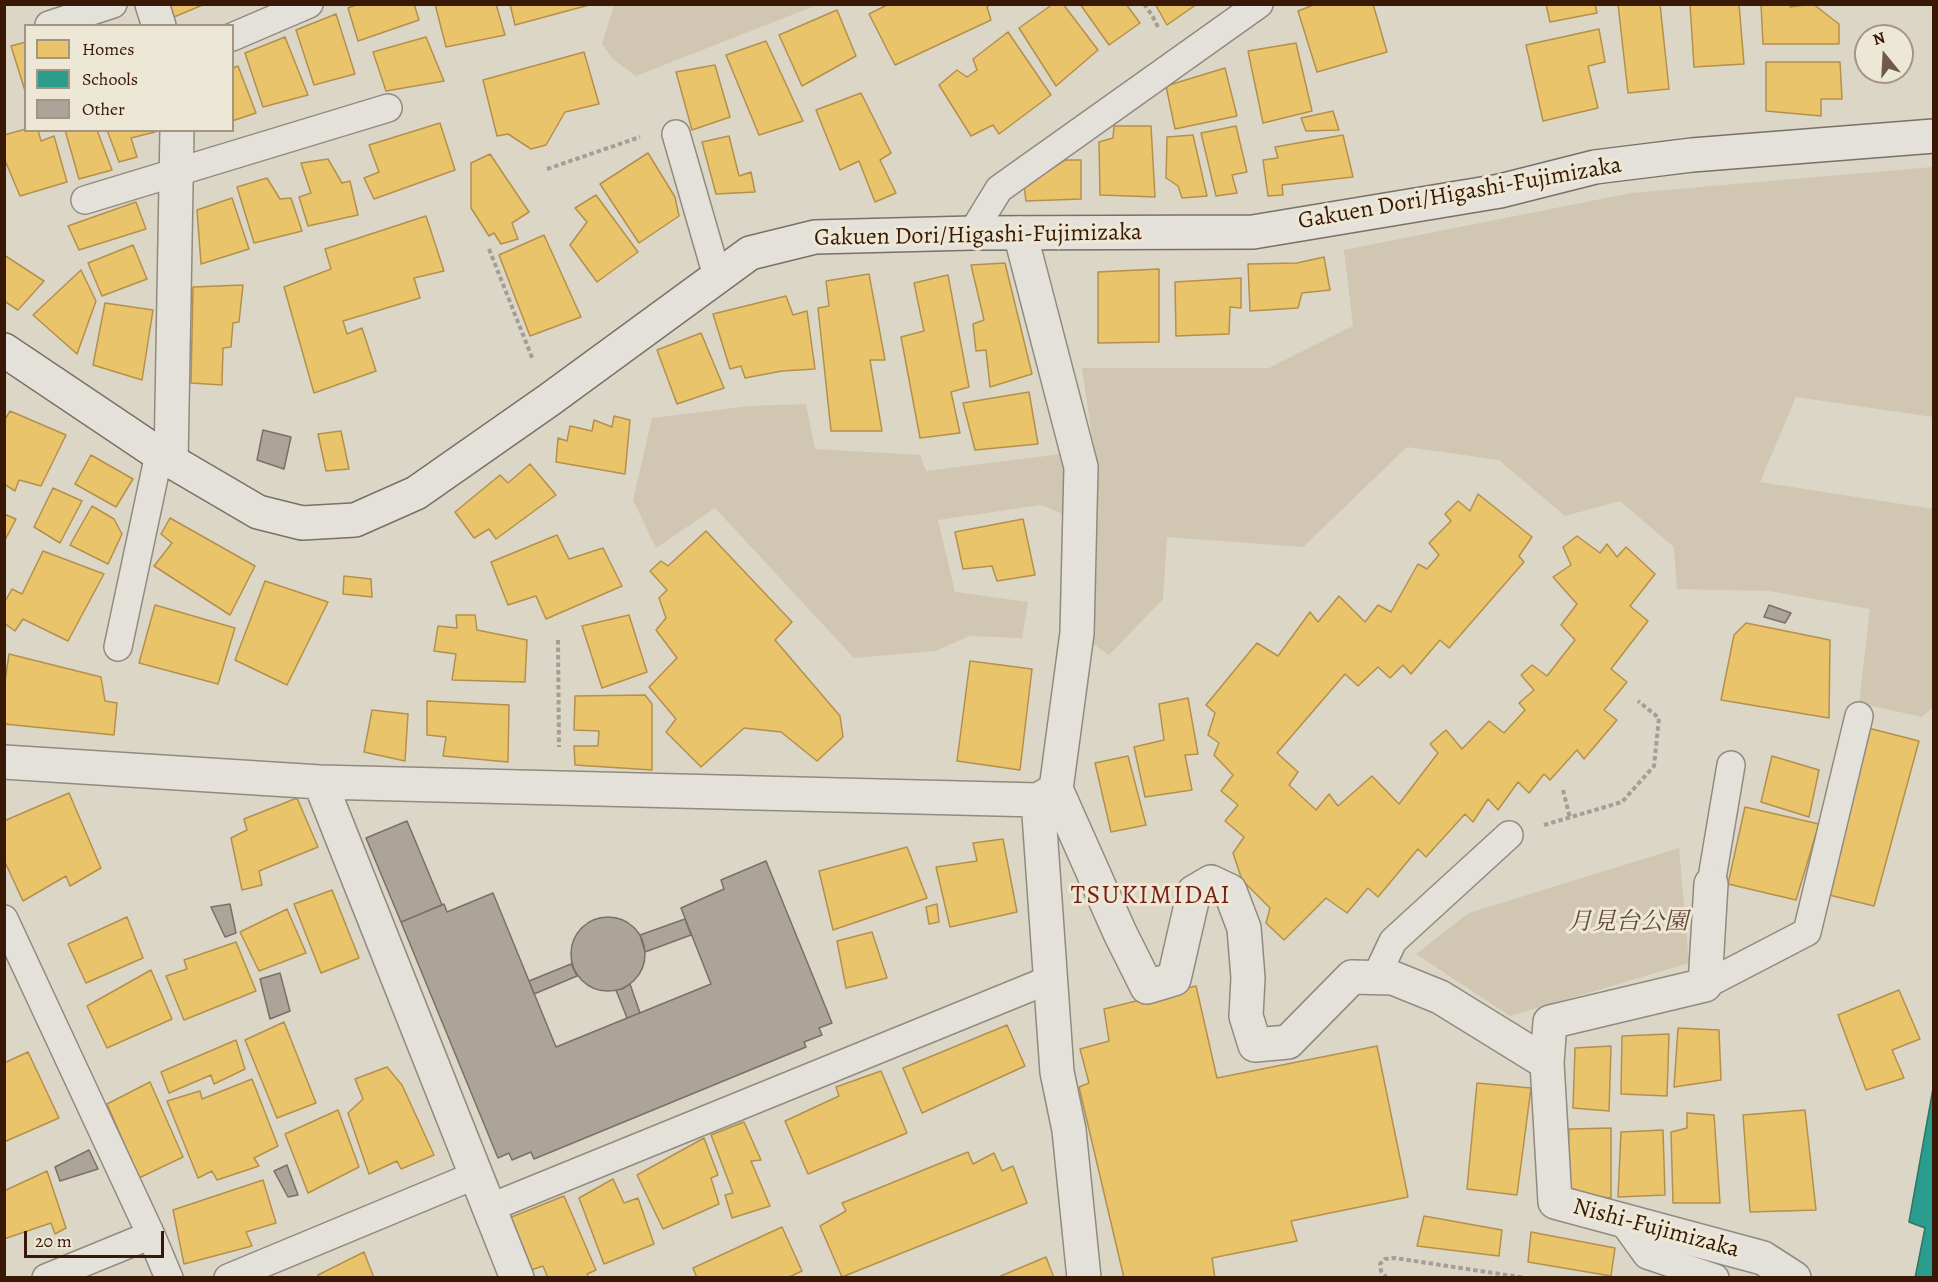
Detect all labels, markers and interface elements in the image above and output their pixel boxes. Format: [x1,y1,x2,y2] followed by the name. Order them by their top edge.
[24,24,234,132] legend
[1854,24,1914,84] north arrow
[1870,27,1888,51] text: N
[82,37,134,61] text: Homes
[82,67,138,91] text: Schools
[82,97,125,121] text: Other
[1296,151,1624,237] street label: Gakuen Dori/Higashi-Fujimizaka
[814,219,1142,253] street label: Gakuen Dori/Higashi-Fujimizaka
[1071,881,1231,913] district label: TSUKIMIDAI
[1568,909,1688,937] park label: 月見台公園
[1570,1193,1742,1265] street label: Nishi-Fujimizaka
[27,1219,166,1257] scale bar
[35,1229,72,1253] text: 20 m

